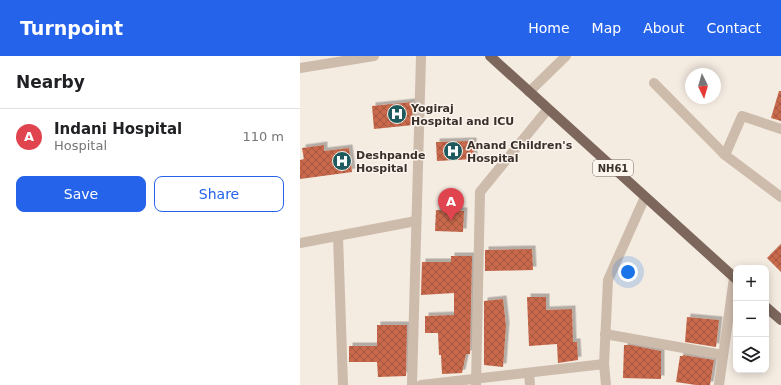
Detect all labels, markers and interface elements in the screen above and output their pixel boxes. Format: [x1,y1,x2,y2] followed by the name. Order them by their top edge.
[20,17,123,39] text: Turnpoint
[528,20,570,36] text: Home
[592,20,621,36] text: Map
[643,20,685,36] text: About
[707,20,761,36] text: Contact
[685,68,721,104] north arrow
[16,72,85,92] text: Nearby
[410,102,514,128] place label: Yogiraj Hospital and ICU
[386,103,408,125] hospital icon: Yogiraj Hospital and ICU
[54,120,182,138] text: Indani Hospital
[24,129,34,144] text: A
[242,129,284,144] text: 110 m
[54,138,107,153] text: Hospital
[467,139,573,165] place label: Anand Children's Hospital
[442,140,464,162] hospital icon: Anand Children's Hospital
[356,149,425,175] place label: Deshpande Hospital
[331,150,353,172] hospital icon: Deshpande Hospital
[593,160,633,176] road number: NH61
[16,176,146,212] button: Save
[154,176,284,212] button: Share
[438,188,464,221] pin: A
[618,262,638,282] your location
[733,265,769,373] map controls
[733,265,769,301] button: +
[733,301,769,337] button: −
[733,337,769,373] button: layers

